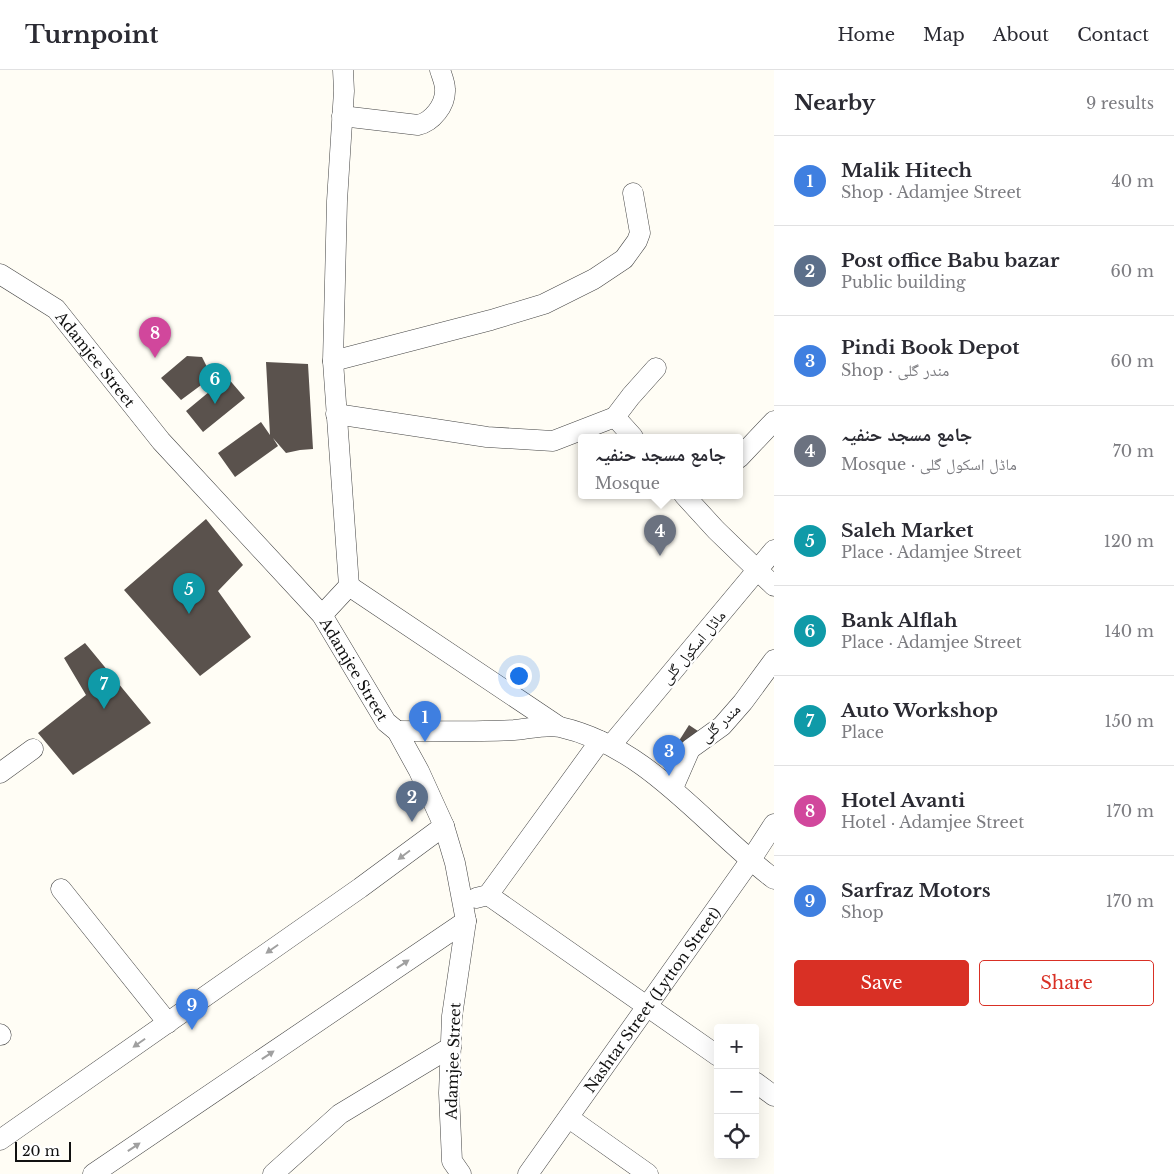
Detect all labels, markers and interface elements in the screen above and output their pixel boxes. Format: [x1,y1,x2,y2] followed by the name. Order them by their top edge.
[25,20,158,49] text: Turnpoint
[837,24,895,46] text: Home
[923,24,965,46] text: Map
[993,24,1049,46] text: About
[1077,24,1149,46] text: Contact
[794,90,875,116] text: Nearby
[1086,93,1154,113] text: 9 results
[841,159,972,182] text: Malik Hitech
[807,171,813,191] text: 1
[1111,171,1154,191] text: 40 m
[841,182,1022,202] text: Shop · Adamjee Street
[841,249,1059,272] text: Post office Babu bazar
[805,261,815,281] text: 2
[1111,261,1154,281] text: 60 m
[841,272,966,292] text: Public building
[51,307,140,411] street label: Adamjee Street
[139,317,171,358] pin: 8
[841,336,1020,359] text: Pindi Book Depot
[805,351,815,371] text: 3
[1111,351,1154,371] text: 60 m
[841,360,949,380] text: Shop · مندر گلی
[199,363,231,404] pin: 6
[841,423,972,446] text: جامع مسجد حنفیہ
[578,434,743,499] popup
[805,441,815,461] text: 4
[1113,441,1154,461] text: 70 m
[595,443,726,466] text: جامع مسجد حنفیہ
[841,454,1017,474] text: Mosque · ماڈل اسکول گلی
[595,473,660,493] text: Mosque
[644,515,676,556] pin: 4
[841,519,974,542] text: Saleh Market
[805,531,815,551] text: 5
[1104,531,1154,551] text: 120 m
[841,542,1022,562] text: Place · Adamjee Street
[173,573,205,614] pin: 5
[657,606,730,689] street label: ماڈل اسکول گلی
[841,609,958,632] text: Bank Alflah
[316,613,393,725] street label: Adamjee Street
[805,621,815,641] text: 6
[1104,621,1154,641] text: 140 m
[841,632,1022,652] text: Place · Adamjee Street
[506,663,532,689] your location
[88,668,120,709] pin: 7
[696,699,745,747] street label: مندر گلی
[841,699,998,722] text: Auto Workshop
[409,701,441,742] pin: 1
[806,711,814,731] text: 7
[1105,711,1154,731] text: 150 m
[841,722,884,742] text: Place
[653,735,685,776] pin: 3
[396,781,428,822] pin: 2
[841,789,965,812] text: Hotel Avanti
[805,801,815,821] text: 8
[1106,801,1154,821] text: 170 m
[841,812,1024,832] text: Hotel · Adamjee Street
[397,850,411,860] one-way arrow
[841,879,991,902] text: Sarfraz Motors
[805,891,815,911] text: 9
[1106,891,1154,911] text: 170 m
[841,902,884,922] text: Shop
[580,903,724,1096] street label: Nashtar Street (Lytton Street)
[265,944,279,954] one-way arrow
[396,959,409,969] one-way arrow
[794,960,969,1006] button: Save
[979,960,1154,1006] button: Share
[176,989,208,1030] pin: 9
[441,1002,465,1121] street label: Adamjee Street
[714,1024,759,1159] map controls
[714,1024,759,1069] button: +
[132,1038,146,1048] one-way arrow
[261,1051,275,1060] one-way arrow
[714,1069,759,1114] button: −
[714,1114,759,1159] button: locate
[15,1139,71,1162] scale bar
[22,1142,60,1160] text: 20 m
[127,1142,140,1152] one-way arrow

